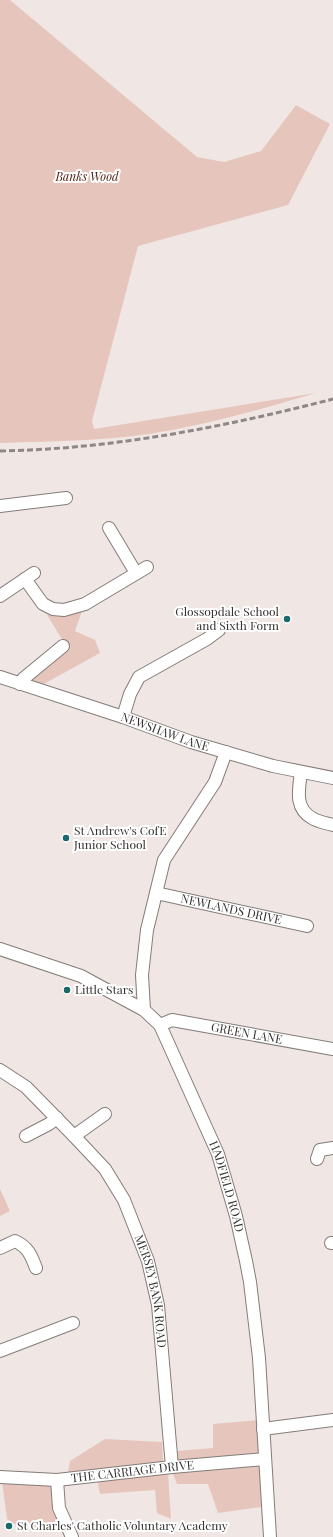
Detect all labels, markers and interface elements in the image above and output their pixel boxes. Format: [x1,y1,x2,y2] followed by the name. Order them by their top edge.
[54,168,119,184] park label: Banks Wood
[175,603,280,633] place label: Glossopdale School and Sixth Form
[282,614,292,624] marker: Glossopdale School and Sixth Form
[119,708,211,754] street label: NEWSHAW LANE
[73,822,166,852] place label: St Andrew's CofE Junior School
[61,833,71,843] marker: St Andrew's CofE Junior School
[179,890,283,927] street label: NEWLANDS DRIVE
[75,981,133,997] place label: Little Stars
[62,985,72,995] marker: Little Stars
[210,1018,284,1047] street label: GREEN LANE
[206,1138,248,1234] street label: HADFIELD ROAD
[131,1232,171,1349] street label: MERSEY BANK ROAD
[70,1456,195,1485] street label: THE CARRIAGE DRIVE
[17,1517,228,1533] place label: St Charles' Catholic Voluntary Academy
[4,1521,14,1531] marker: St Charles' Catholic Voluntary Academy

